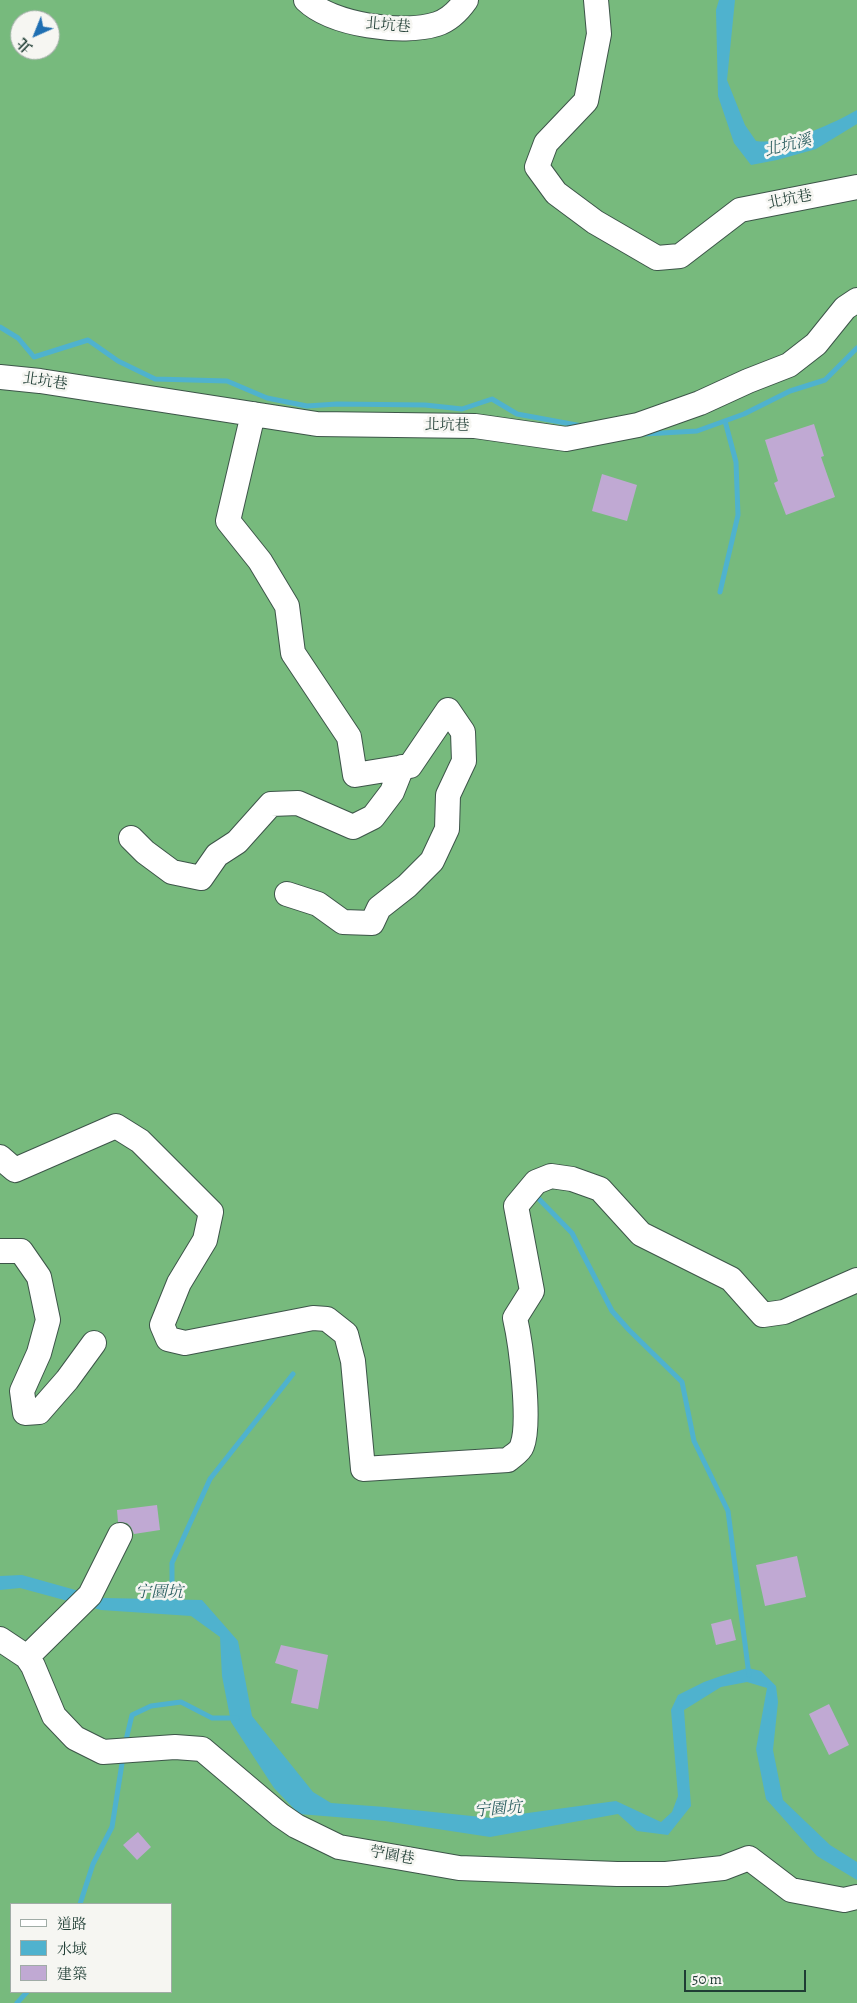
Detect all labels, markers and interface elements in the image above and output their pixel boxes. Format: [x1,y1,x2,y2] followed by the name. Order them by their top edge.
[10,10,60,60] north arrow
[365,15,411,37] street label: 北坑巷
[13,34,37,57] text: 北
[762,131,814,161] water label: 北坑溪
[766,187,814,213] street label: 北坑巷
[21,370,69,394] street label: 北坑巷
[424,417,470,435] street label: 北坑巷
[135,1583,183,1603] water label: 宁園坑
[473,1798,523,1822] water label: 宁園坑
[368,1843,416,1869] street label: 苧園巷
[10,1903,172,1993] legend
[57,1914,87,1934] text: 道路
[57,1939,87,1959] text: 水域
[687,1960,810,1992] scale bar
[57,1964,87,1984] text: 建築
[692,1969,722,1989] text: 50 m

